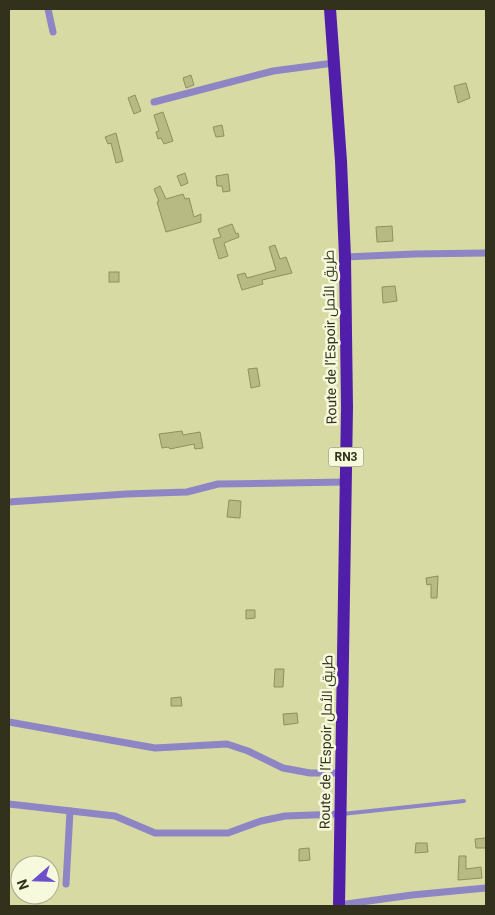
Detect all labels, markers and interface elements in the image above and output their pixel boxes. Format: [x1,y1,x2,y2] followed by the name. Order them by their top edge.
[320,250,341,424] street label: Route de l’Espoir طريق الأمل
[328,448,364,467] road number: RN3
[316,655,337,829] street label: Route de l’Espoir طريق الأمل
[10,855,60,905] north arrow
[14,877,32,892] text: N

